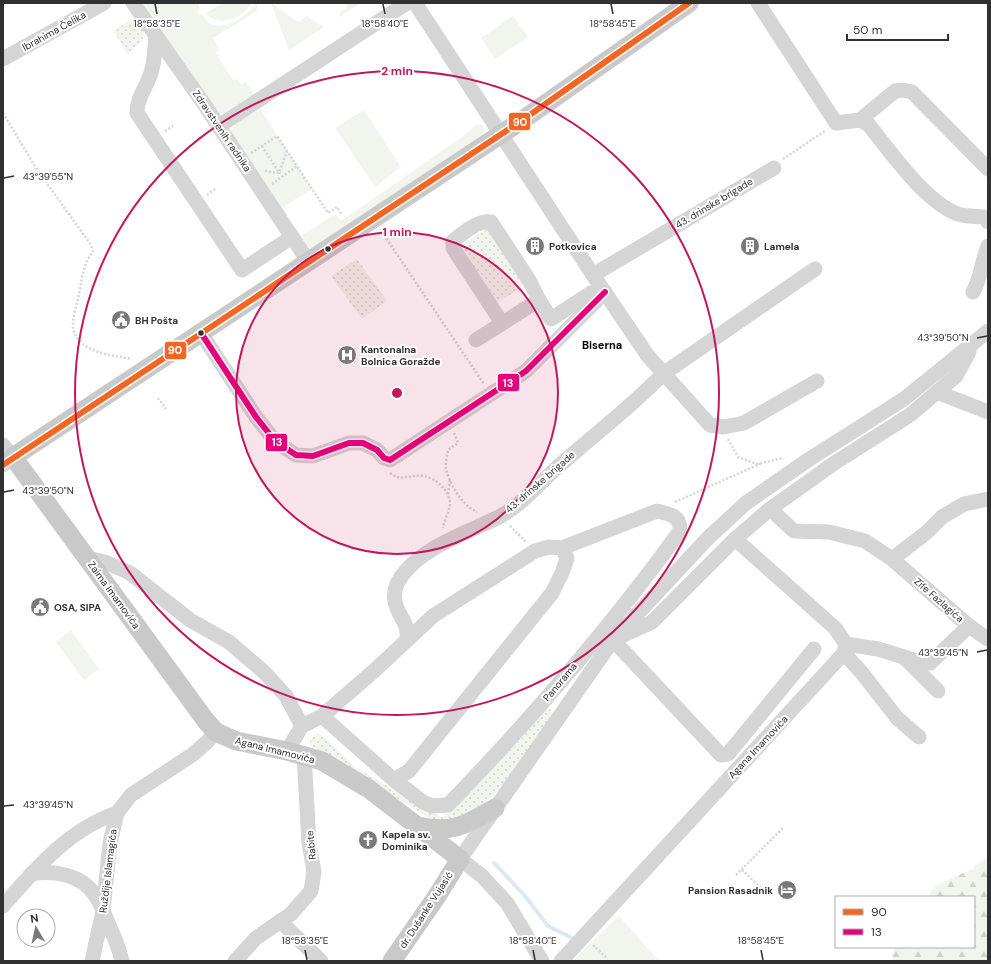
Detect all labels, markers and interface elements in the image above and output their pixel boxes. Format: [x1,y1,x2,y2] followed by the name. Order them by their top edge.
[20,8,88,54] street label: Ibrahima Čelika
[847,16,948,42] scale bar
[134,17,181,30] text: 18°58'35"E
[361,17,409,30] text: 18°58'40"E
[590,17,637,30] text: 18°58'45"E
[853,22,882,38] text: 50 m
[381,63,413,79] text: 2 min
[190,88,254,174] street label: Zdravstvenih radnika
[508,112,531,131] line badge: 90
[513,115,528,129] text: 90
[23,170,73,183] text: 43°39'55"N
[673,175,755,231] street label: 43. drinske brigade
[382,224,412,240] text: 1 min
[524,235,546,257] building icon: Potkovica
[739,235,761,257] building icon: Lamela
[549,240,597,253] place label: Potkovica
[764,240,800,253] place label: Lamela
[323,244,333,254] unlabelled marker
[110,309,132,331] public building icon: BH Pošta
[135,314,178,327] place label: BH Pošta
[196,328,206,338] unlabelled marker
[917,331,969,344] text: 43°39'50"N
[582,338,622,352] district label: Biserna
[164,341,187,360] line badge: 90
[168,343,183,357] text: 90
[361,343,441,368] place label: Kantonalna Bolnica Goražde
[336,344,358,366] hospital icon: Kantonalna Bolnica Goražde
[497,373,520,392] line badge: 13
[503,376,513,390] text: 13
[390,386,404,400] centre of rings
[265,433,288,452] line badge: 13
[272,435,282,449] text: 13
[502,448,578,516] street label: 43. drinske brigade
[22,484,74,497] text: 43°39'50"N
[85,559,143,631] street label: Zaima Imamovića
[912,575,966,625] street label: Zife Fazlagića
[29,596,51,618] public building icon: OSA, SIPA
[54,601,101,614] place label: OSA, SIPA
[918,646,968,659] text: 43°39'45"N
[540,660,580,704] street label: Panorama
[725,713,791,781] street label: Agana Imamovića
[234,734,316,766] street label: Agana Imamovića
[23,798,73,811] text: 43°39'45"N
[96,828,120,914] street label: Ruždije Islamagića
[382,828,431,853] place label: Kapela sv. Dominika
[303,829,319,860] street label: Rabite
[357,829,379,851] church icon: Kapela sv. Dominika
[396,869,456,951] street label: dr. Dušanke Vujasić
[776,879,798,901] hotel icon: Pansion Rasadnik
[688,884,773,897] place label: Pansion Rasadnik
[835,896,975,948] legend
[871,904,887,920] text: 90
[16,908,56,948] north arrow
[29,911,39,926] text: N
[871,924,882,940] text: 13
[282,934,329,947] text: 18°58'35"E
[509,934,557,947] text: 18°58'40"E
[738,934,785,947] text: 18°58'45"E

